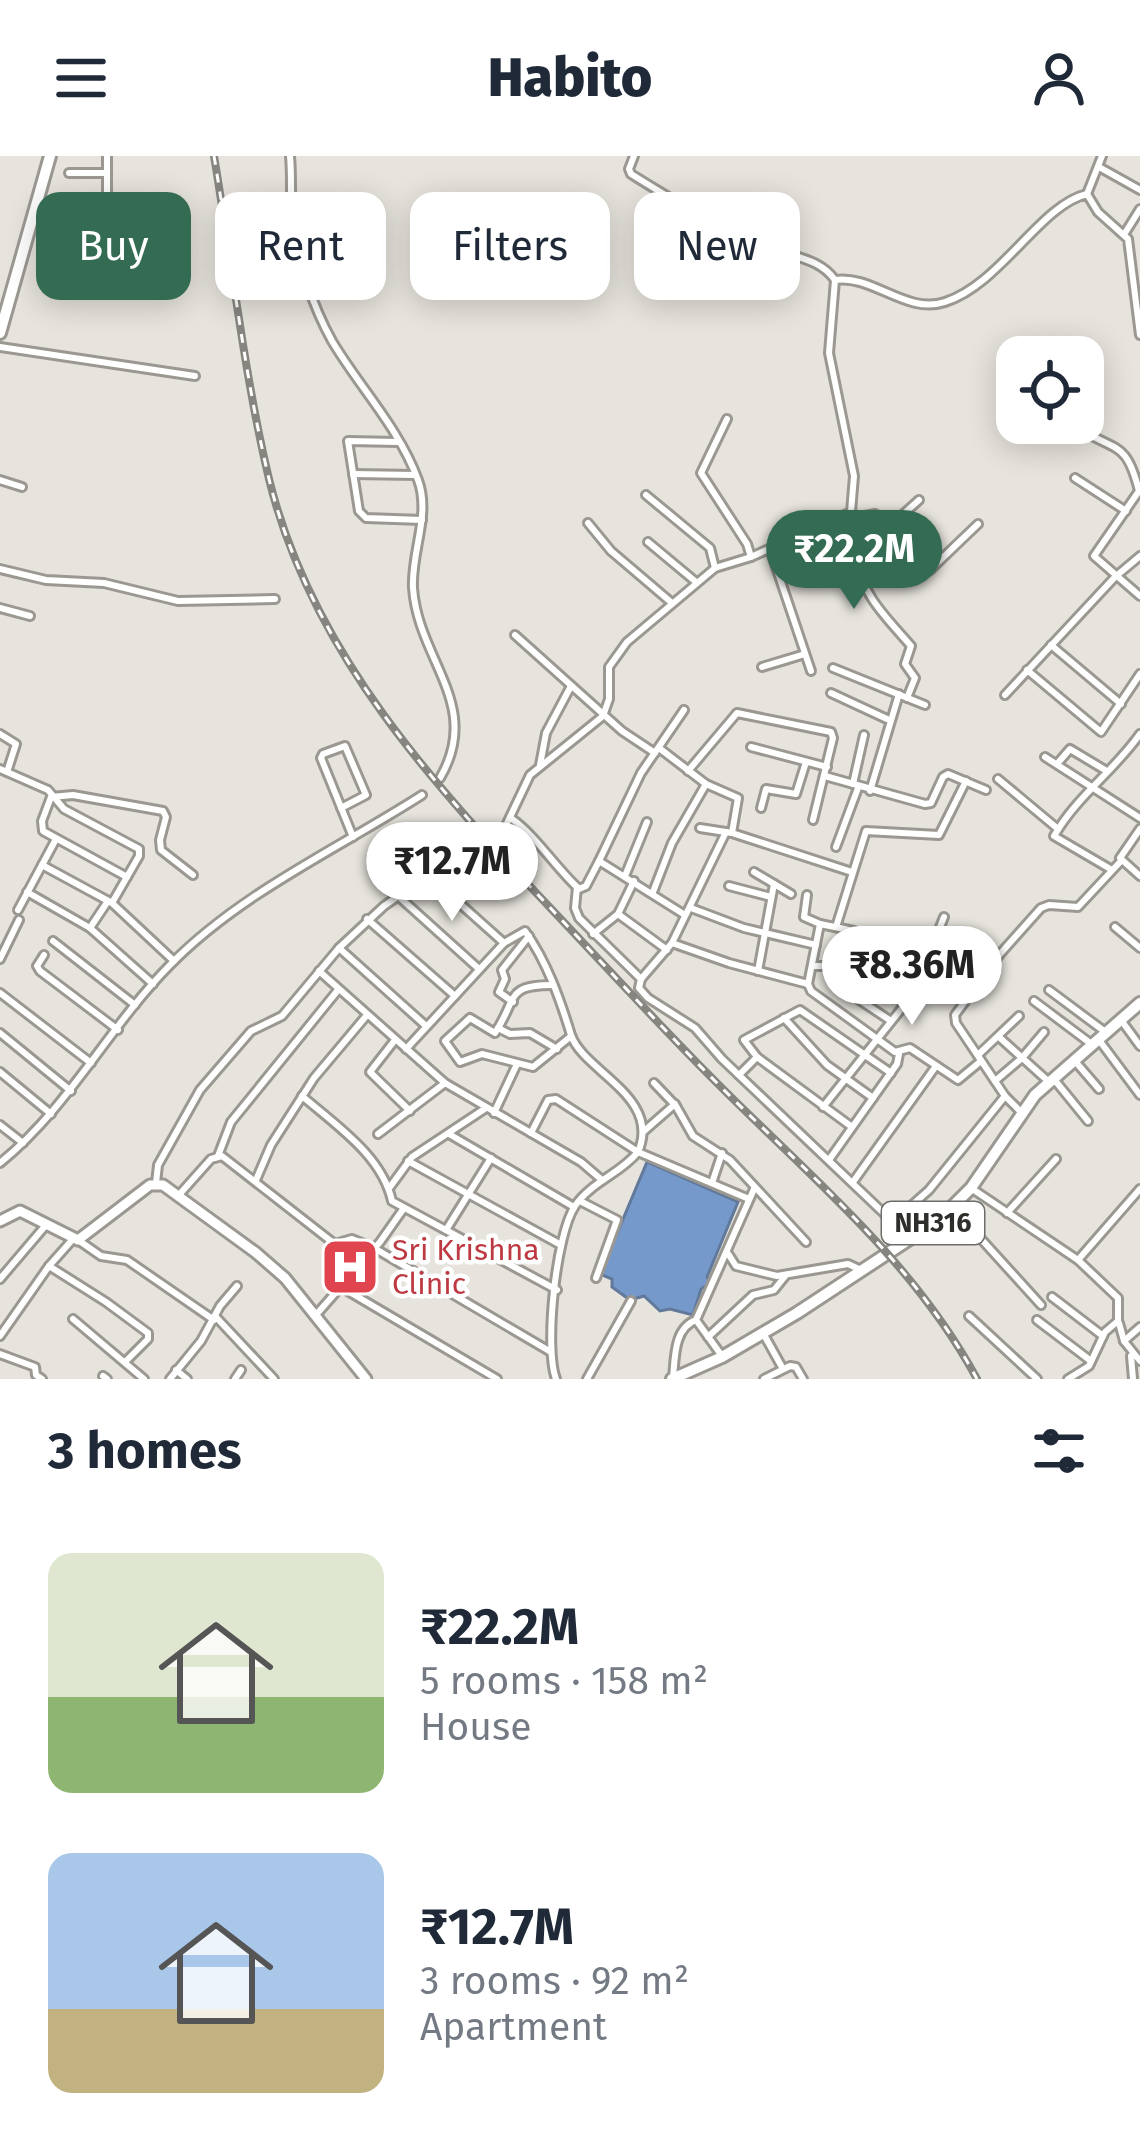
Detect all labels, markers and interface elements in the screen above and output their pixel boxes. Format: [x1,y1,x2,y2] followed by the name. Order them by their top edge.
[48,45,114,111] icon: menu
[1026,45,1092,111] icon: person
[488,46,652,110] text: Habito
[36,192,191,300] chip: Buy
[215,192,386,300] chip: Rent
[410,192,610,300] chip: Filters
[634,192,800,300] chip: New
[996,336,1104,444] map controls
[996,336,1104,444] button: locate
[756,510,952,612] pin: ₹22.2M
[793,526,915,572] text: ₹22.2M
[354,822,550,924] pin: ₹12.7M
[393,838,511,884] text: ₹12.7M
[814,926,1010,1028] pin: ₹8.36M
[849,942,975,988] text: ₹8.36M
[882,1202,984,1244] road number: NH316
[392,1232,540,1302] place label: Sri Krishna Clinic
[319,1236,381,1298] hospital icon: Sri Krishna Clinic
[1026,1418,1092,1484] icon: filters
[48,1420,242,1482] text: 3 homes
[420,1596,579,1658] text: ₹22.2M
[144,1601,288,1745] icon: home
[420,1658,708,1704] text: 5 rooms · 158 m²
[420,1704,531,1750] text: House
[420,1896,574,1958] text: ₹12.7M
[144,1901,288,2045] icon: home
[420,1958,689,2004] text: 3 rooms · 92 m²
[420,2004,607,2050] text: Apartment

